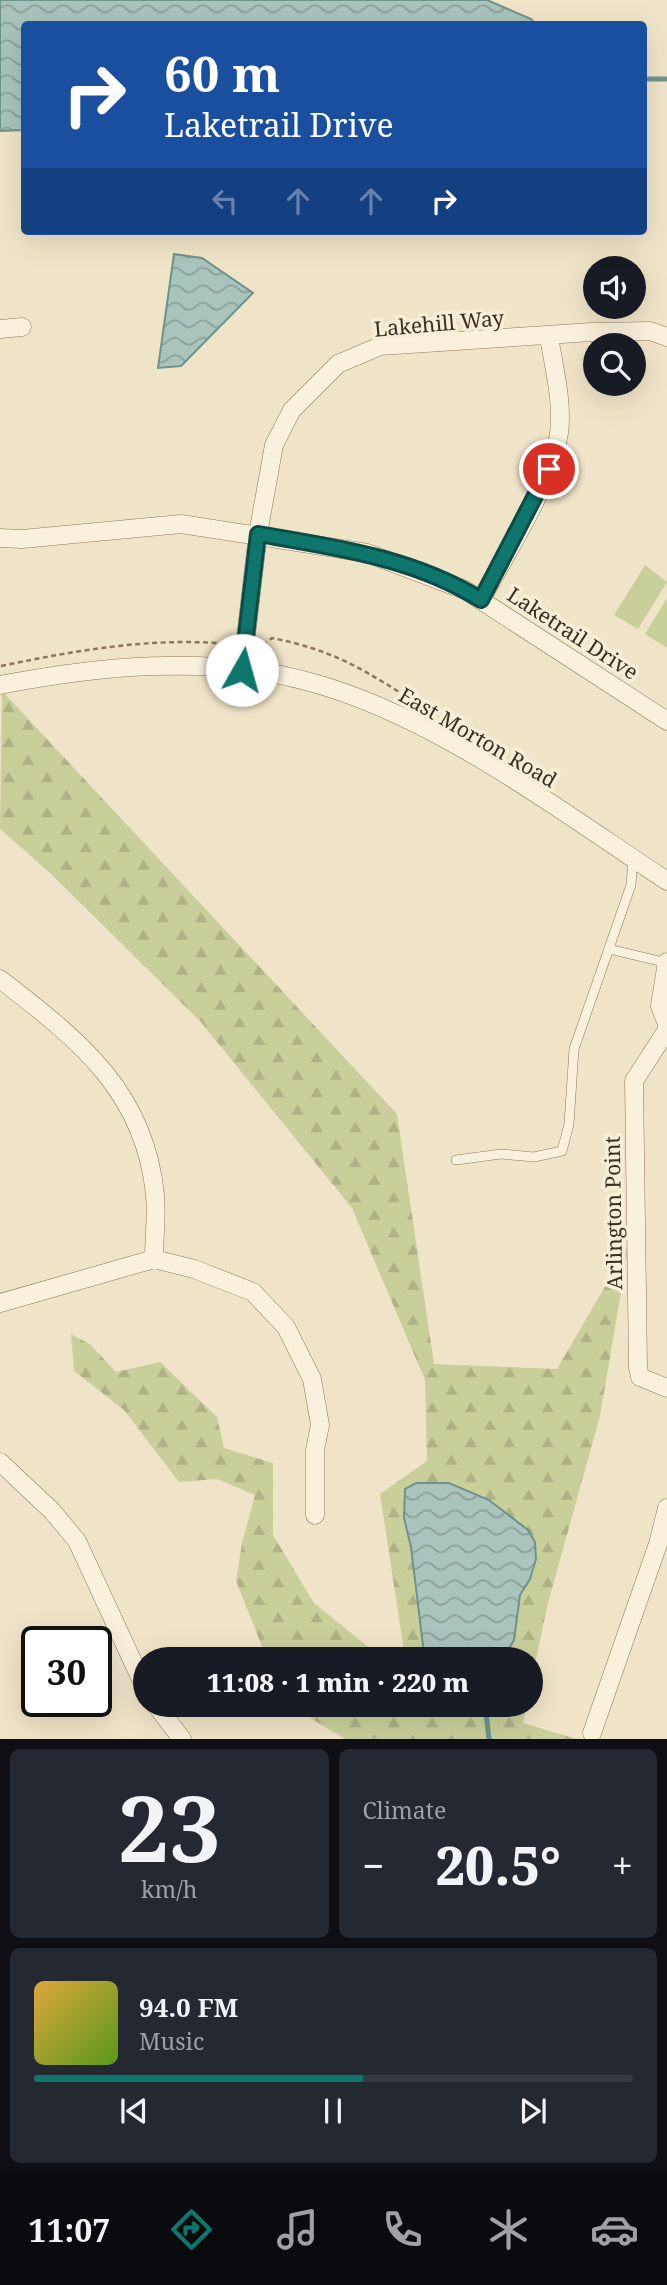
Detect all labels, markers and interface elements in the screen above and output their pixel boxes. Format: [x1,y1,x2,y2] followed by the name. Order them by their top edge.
[164,40,280,106] text: 60 m
[49,49,140,140] icon: right
[164,103,394,146] text: Laketrail Drive
[206,182,244,220] icon: left
[279,182,317,220] icon: ahead
[352,182,390,220] icon: ahead
[425,182,463,220] icon: right
[583,256,646,396] map controls
[583,256,646,319] button: sound
[373,303,505,343] street label: Lakehill Way
[583,333,646,396] button: search
[519,439,579,499] pin
[530,450,568,488] icon: arrive
[502,580,644,686] street label: Laketrail Drive
[205,633,279,707] position arrow
[394,680,562,794] street label: East Morton Road
[598,1136,628,1290] street label: Arlington Point
[21,1626,112,1717] speed limit sign: 30
[207,1664,469,1700] text: 11:08 · 1 min · 220 m
[118,1765,221,1889] text: 23
[363,1794,446,1826] text: Climate
[435,1829,561,1900] text: 20.5°
[363,1839,385,1891] text: −
[612,1839,633,1891] text: +
[141,1873,197,1905] text: km/h
[139,1989,238,2025] text: 94.0 FM
[139,2025,204,2057] text: Music
[115,2092,153,2130] icon: previous
[314,2092,352,2130] icon: pause
[514,2092,552,2130] icon: next
[167,2205,216,2254] icon: directions
[273,2205,322,2254] icon: music
[378,2205,427,2254] icon: phone
[484,2205,533,2254] icon: climate
[590,2205,639,2254] icon: car
[28,2208,110,2251] text: 11:07

